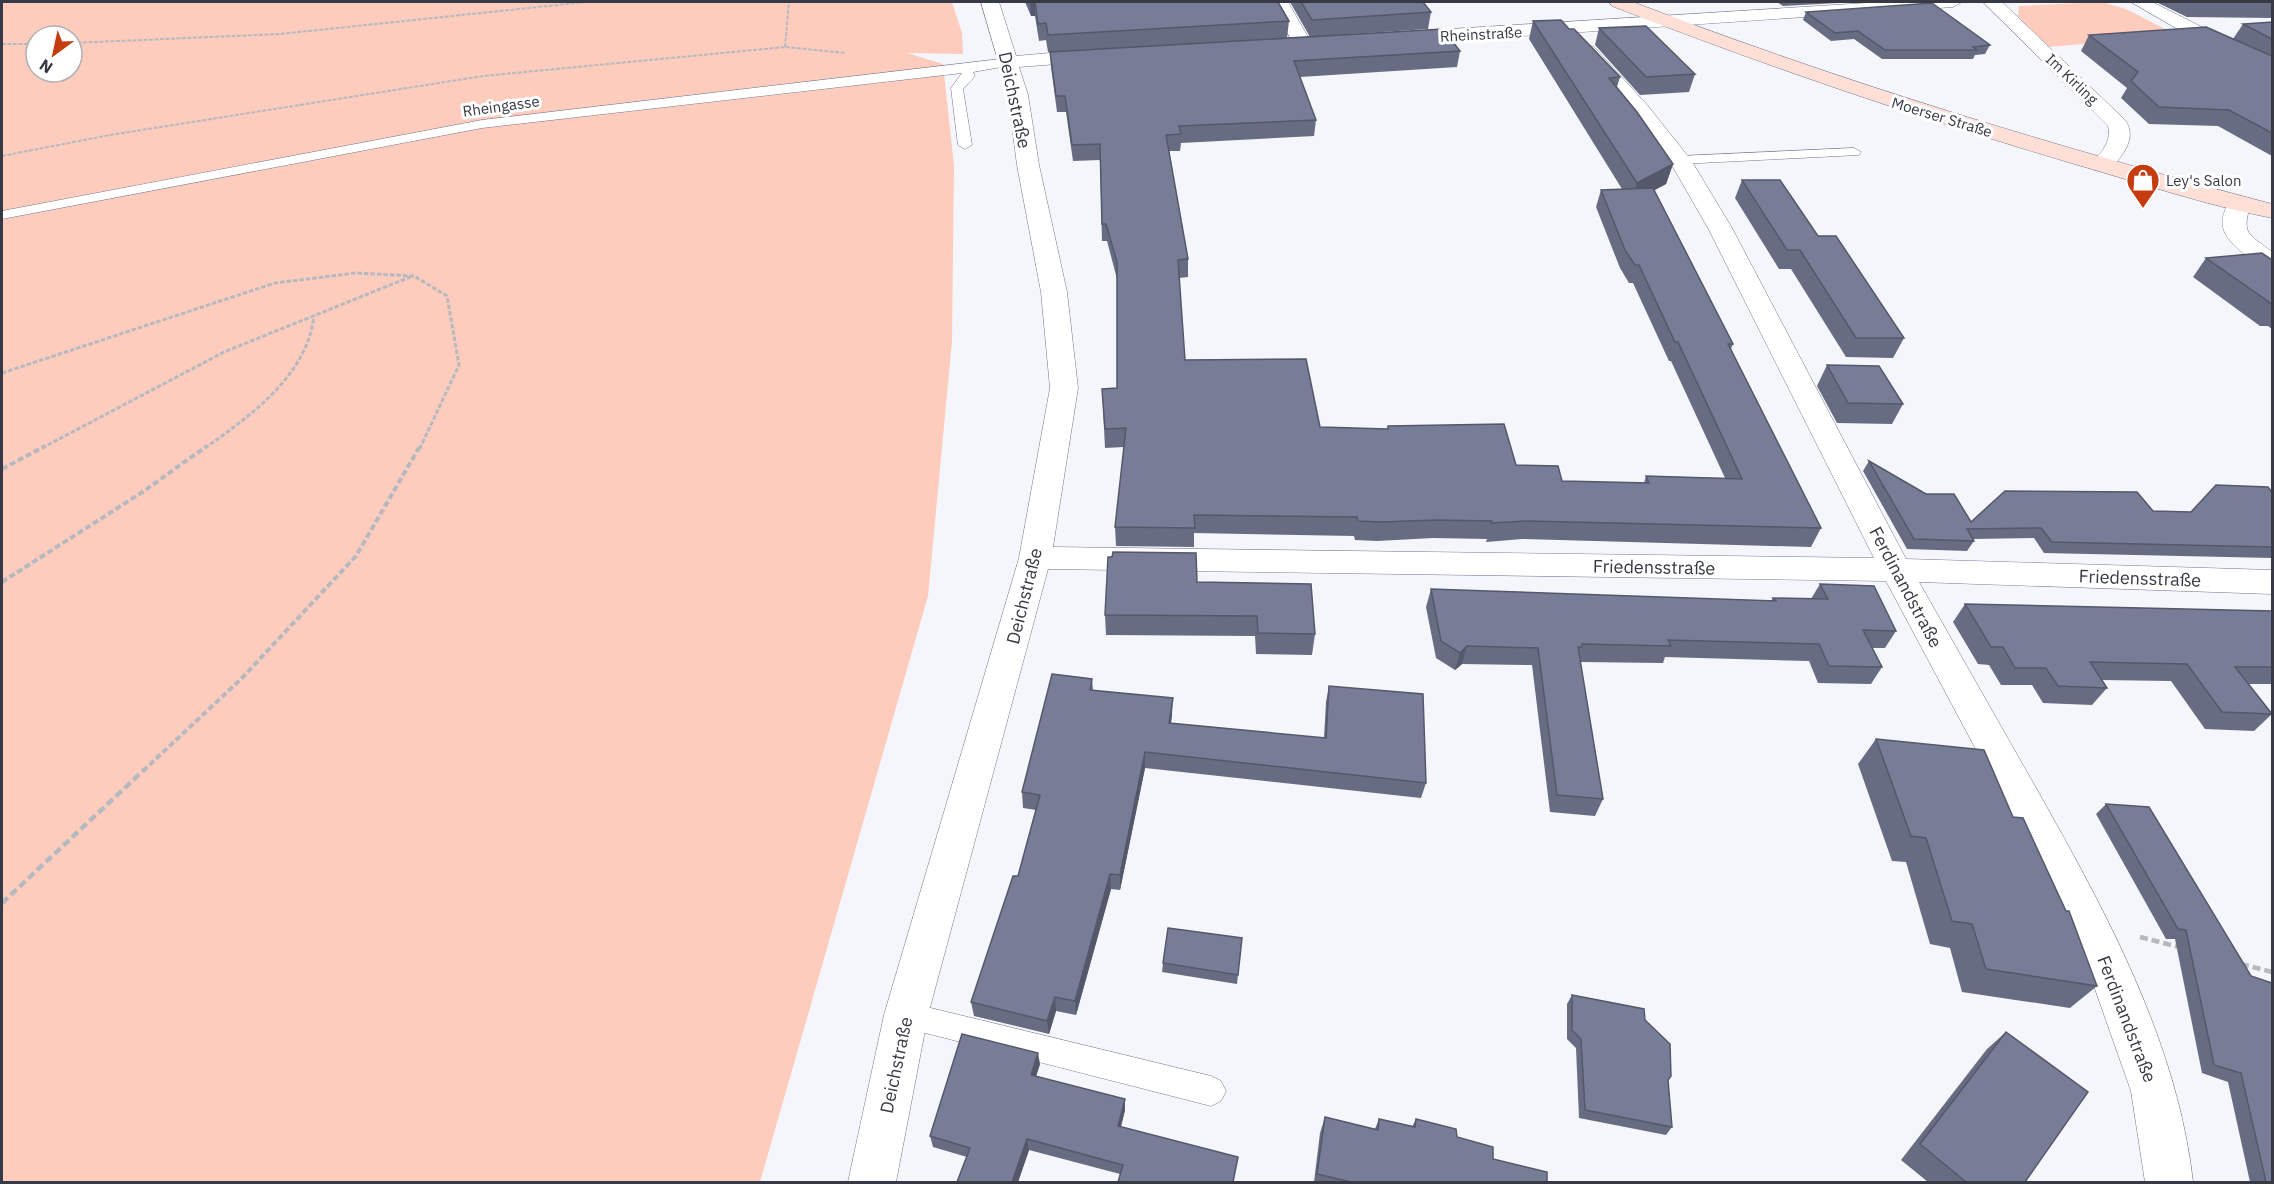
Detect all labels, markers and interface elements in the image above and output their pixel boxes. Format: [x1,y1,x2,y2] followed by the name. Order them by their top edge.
[1439,22,1523,46] street label: Rheinstraße
[24,24,84,84] north arrow
[2042,49,2102,109] street label: Im Kirling
[994,50,1036,151] street label: Deichstraße
[36,55,56,78] text: N
[461,91,541,121] street label: Rheingasse
[1889,93,1995,141] street label: Moerser Straße
[2125,162,2161,209] shop icon: Ley's Salon
[2166,171,2242,190] place label: Ley's Salon
[1864,522,1948,652] street label: Ferdinandstraße
[1001,545,1047,646] street label: Deichstraße
[1593,554,1716,580] street label: Friedensstraße
[2078,564,2202,592] street label: Friedensstraße
[2092,952,2162,1086] street label: Ferdinandstraße
[875,1014,917,1115] street label: Deichstraße

